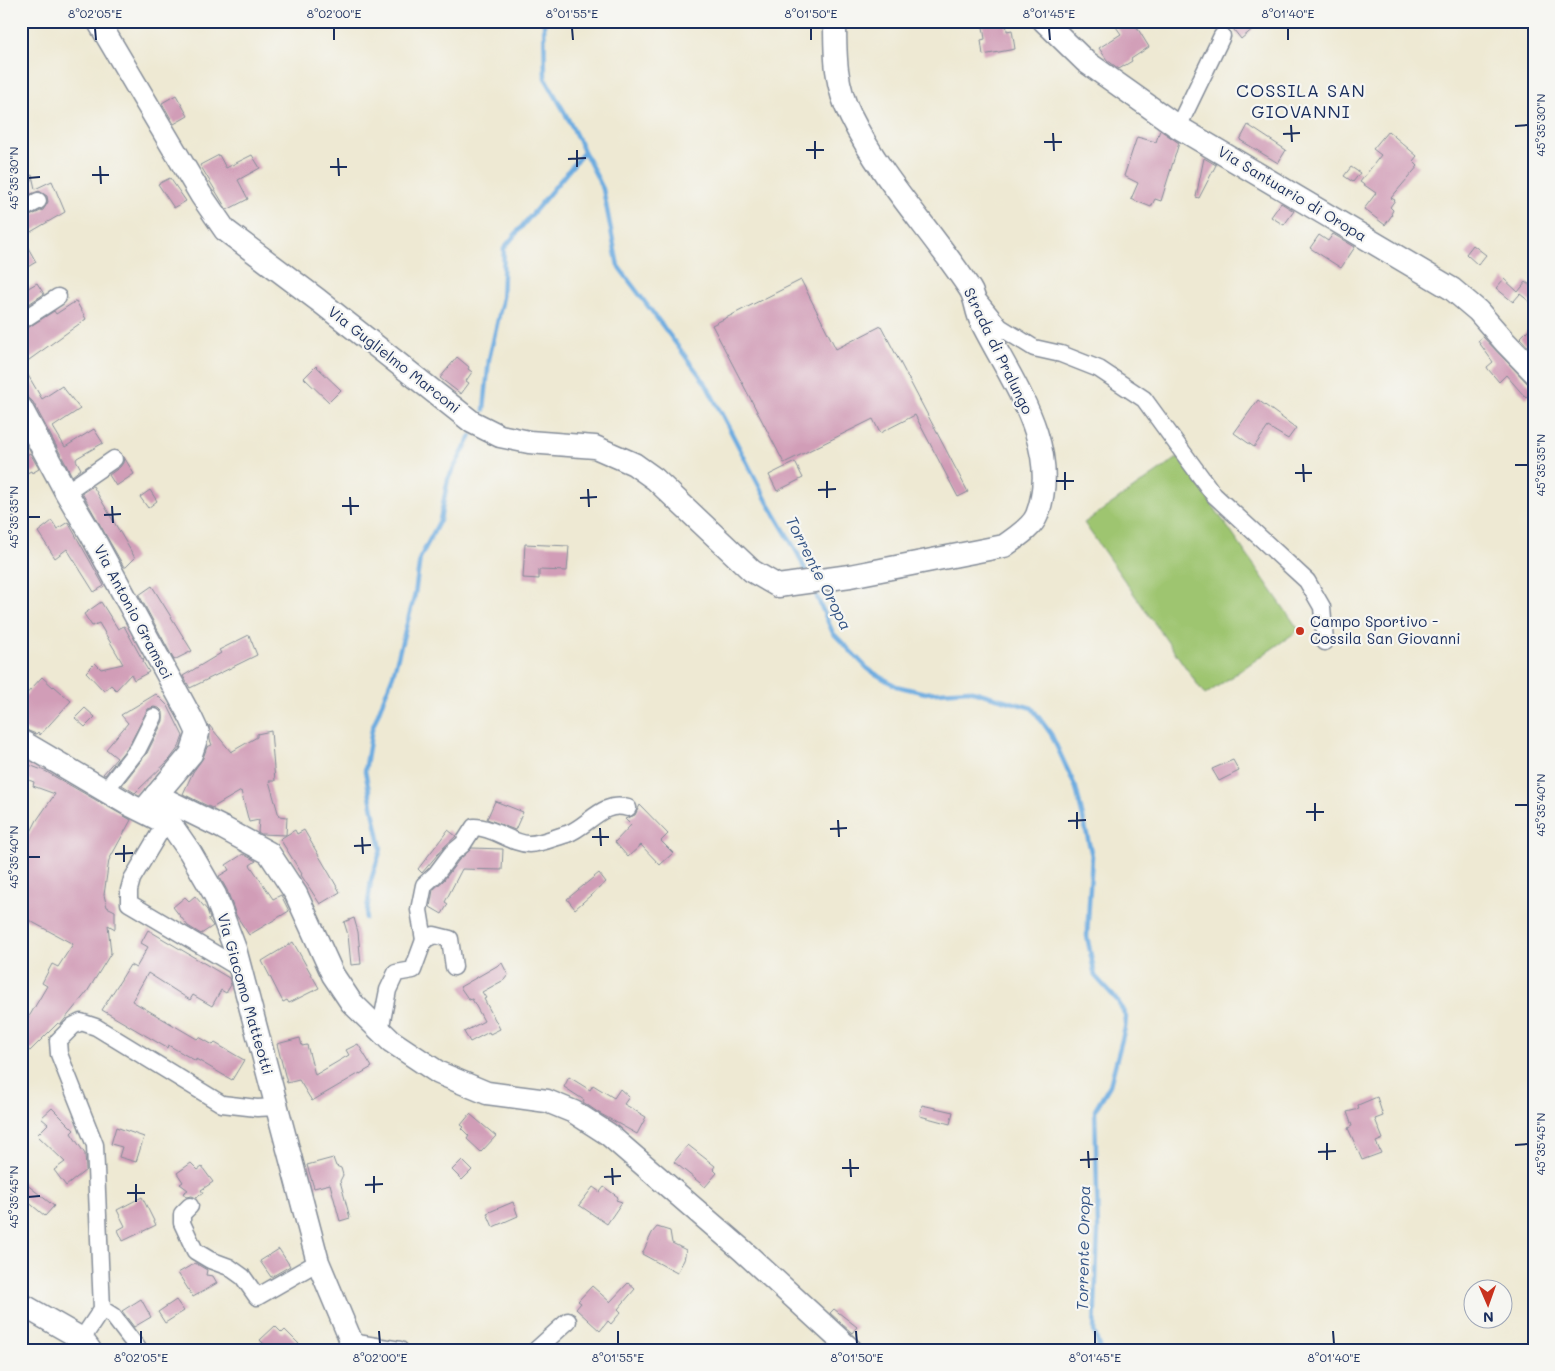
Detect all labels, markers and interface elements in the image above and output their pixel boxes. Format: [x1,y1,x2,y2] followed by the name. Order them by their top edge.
[68,5,122,21] text: 8°02'05"E
[307,5,361,21] text: 8°02'00"E
[546,5,598,21] text: 8°01'55"E
[785,5,838,21] text: 8°01'50"E
[1023,5,1075,21] text: 8°01'45"E
[1262,5,1315,21] text: 8°01'40"E
[1236,78,1366,123] district label: COSSILA SAN GIOVANNI
[1532,94,1548,156] text: 45°35'30"N
[1214,141,1371,246] street label: Via Santuario di Oropa
[5,147,21,209] text: 45°35'30"N
[960,284,1038,417] street label: Strada di Pralungo
[324,301,465,417] street label: Via Guglielmo Marconi
[1532,434,1548,496] text: 45°35'35"N
[5,486,21,548] text: 45°35'35"N
[782,512,857,633] water label: Torrente Oropa
[90,541,178,682] street label: Via Antonio Gramsci
[1310,611,1461,648] place label: Campo Sportivo - Cossila San Giovanni
[1294,625,1306,637] marker: Campo Sportivo - Cossila San Giovanni
[1532,774,1548,836] text: 45°35'40"N
[5,826,21,888] text: 45°35'40"N
[213,911,279,1077] street label: Via Giacomo Matteotti
[1532,1113,1548,1175] text: 45°35'45"N
[5,1166,21,1228] text: 45°35'45"N
[1071,1185,1094,1311] water label: Torrente Oropa
[1462,1278,1512,1328] north arrow
[1483,1308,1494,1327] text: N
[114,1349,168,1365] text: 8°02'05"E
[353,1349,407,1365] text: 8°02'00"E
[592,1349,644,1365] text: 8°01'55"E
[831,1349,884,1365] text: 8°01'50"E
[1069,1349,1121,1365] text: 8°01'45"E
[1308,1349,1361,1365] text: 8°01'40"E

